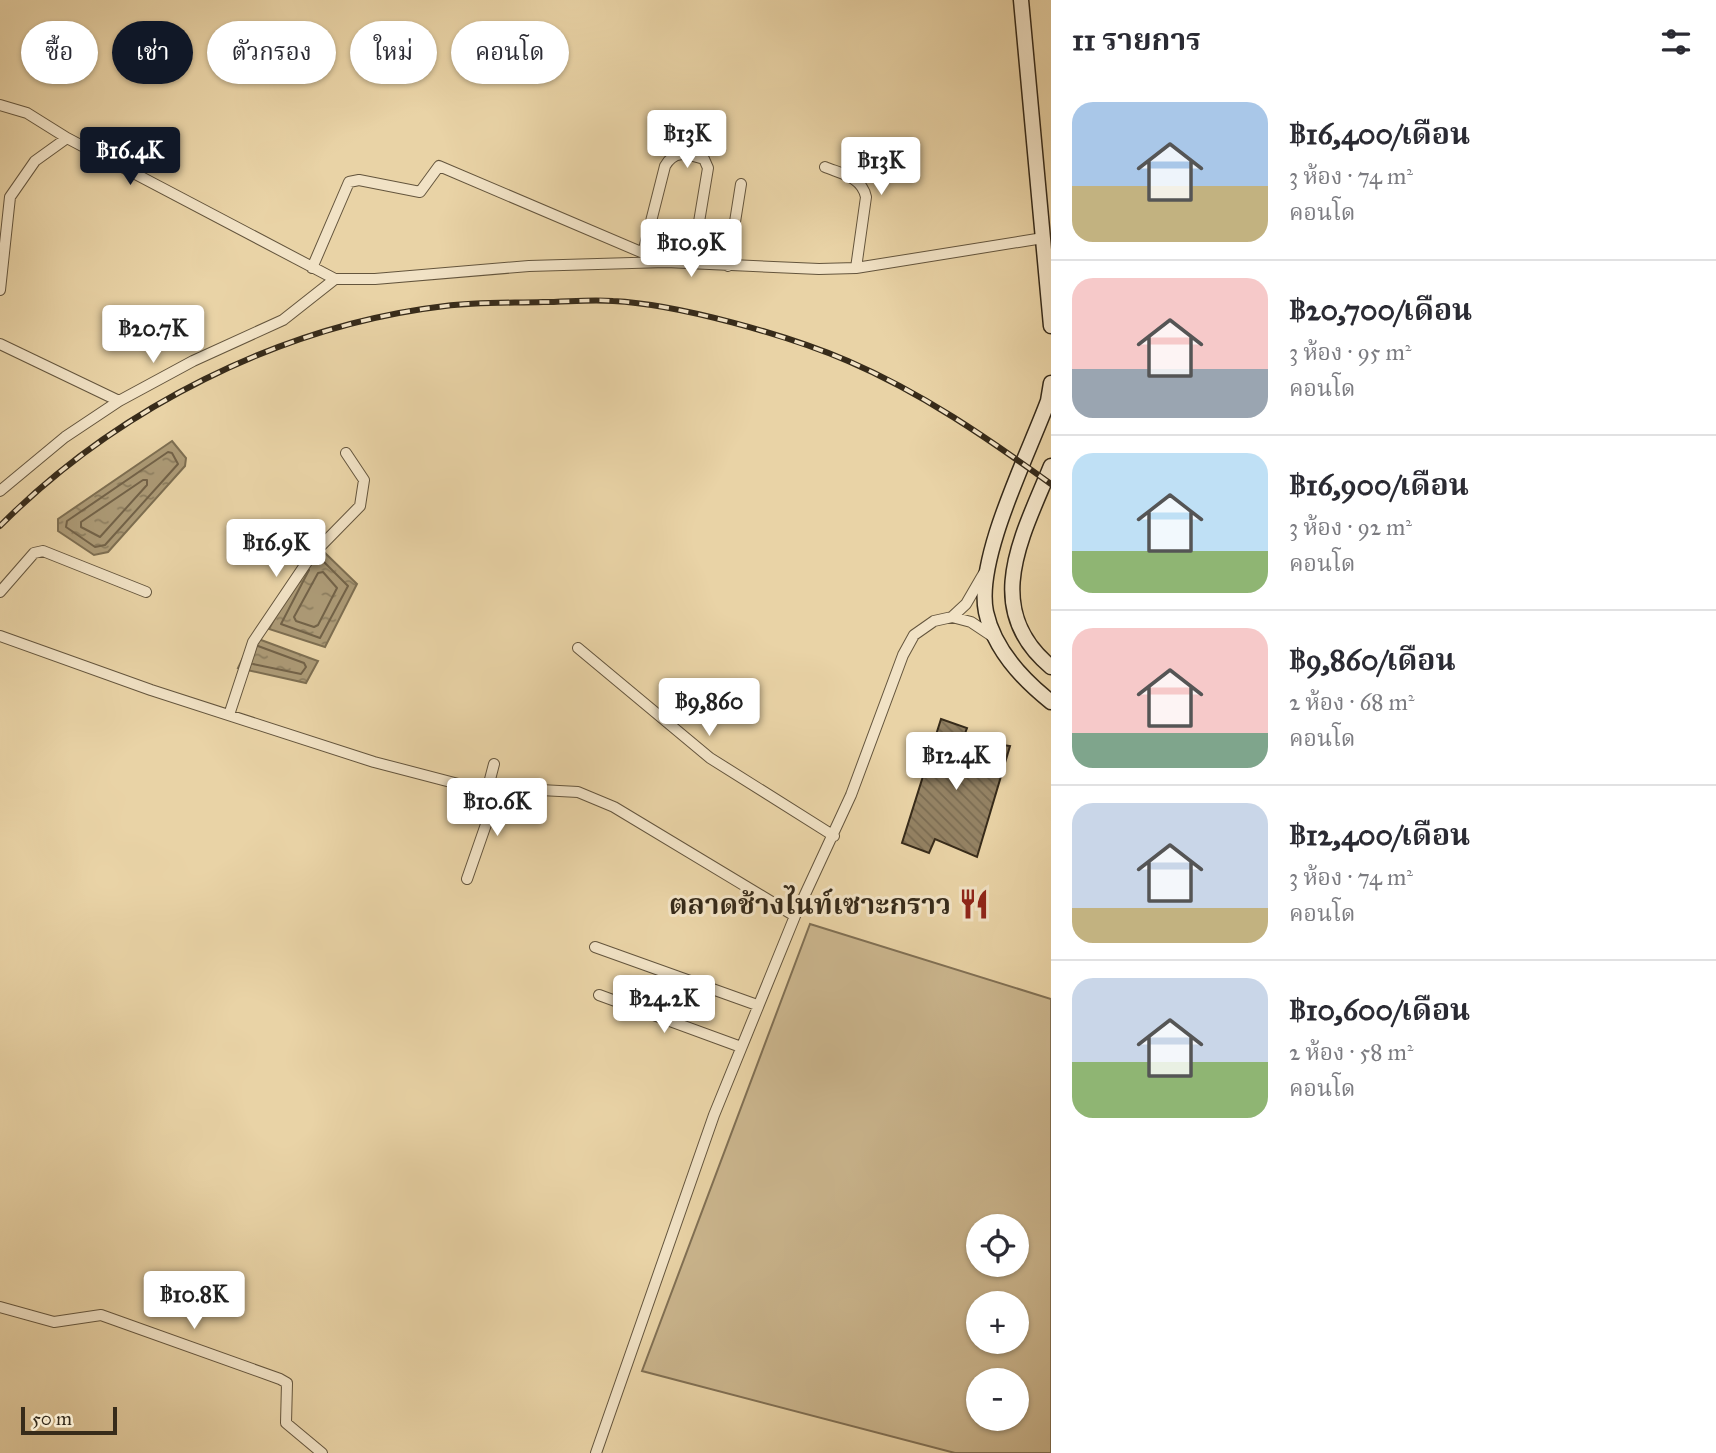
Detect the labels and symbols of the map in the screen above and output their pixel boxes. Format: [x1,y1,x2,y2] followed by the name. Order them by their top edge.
[646,110,728,170] pin: ฿13K
[73,128,187,187] pin: ฿16.4K
[840,138,922,197] pin: ฿13K
[634,219,748,279] pin: ฿10.9K
[96,306,210,365] pin: ฿20.7K
[219,520,333,579] pin: ฿16.9K
[652,678,766,738] pin: ฿9,860
[899,732,1013,792] pin: ฿12.4K
[440,778,554,838] pin: ฿10.6K
[669,885,951,922] place label: ตลาดช้างไนท์เซาะกราว
[957,887,991,921] restaurant icon: ตลาดช้างไนท์เซาะกราว
[607,976,721,1035] pin: ฿24.2K
[137,1272,251,1331] pin: ฿10.8K
[21,1404,117,1436] scale bar

